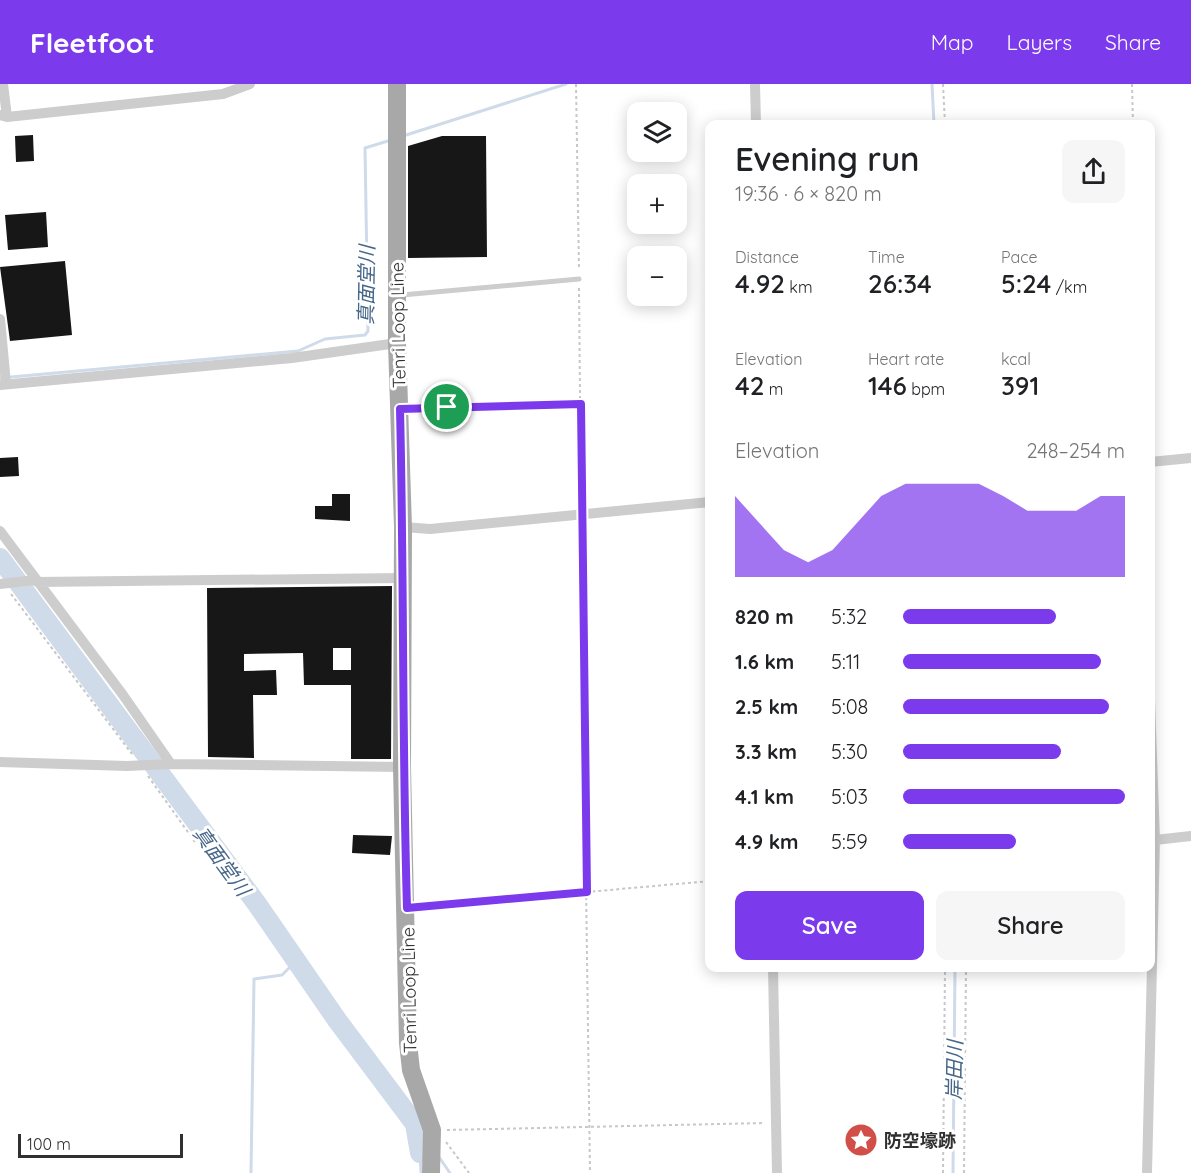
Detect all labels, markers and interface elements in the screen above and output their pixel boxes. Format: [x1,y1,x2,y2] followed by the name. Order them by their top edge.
[30,25,155,60] text: Fleetfoot
[931,29,974,55] text: Map
[1007,29,1072,55] text: Layers
[1105,29,1161,55] text: Share
[627,102,687,306] map controls
[627,102,687,162] button: layers
[735,138,920,179] text: Evening run
[1062,140,1125,203] button: share
[627,174,687,234] button: +
[735,181,882,206] text: 19:36 · 6 × 820 m
[353,243,379,325] water label: 真面堂川
[627,246,687,306] button: −
[735,247,799,267] text: Distance
[868,247,905,267] text: Time
[1001,247,1037,267] text: Pace
[385,262,411,388] street label: Tenri Loop Line
[735,267,785,300] text: 4.92
[868,267,932,300] text: 26:34
[1001,267,1051,300] text: 5:24
[785,277,813,297] text: km
[1051,277,1087,297] text: /km
[735,349,802,369] text: Elevation
[868,349,944,369] text: Heart rate
[1001,349,1031,369] text: kcal
[735,369,764,402] text: 42
[868,369,907,402] text: 146
[1001,369,1040,402] text: 391
[764,379,783,399] text: m
[907,379,945,399] text: bpm
[421,381,472,432] pin
[430,390,463,423] icon: arrive
[735,438,819,463] text: Elevation
[1026,438,1125,463] text: 248–254 m
[735,604,794,629] text: 820 m
[831,604,867,629] text: 5:32
[735,649,794,674] text: 1.6 km
[831,649,860,674] text: 5:11
[735,694,798,719] text: 2.5 km
[831,694,868,719] text: 5:08
[735,739,797,764] text: 3.3 km
[831,739,868,764] text: 5:30
[735,784,794,809] text: 4.1 km
[831,784,868,809] text: 5:03
[188,821,257,902] water label: 真面堂川
[735,829,799,854] text: 4.9 km
[831,829,868,854] text: 5:59
[735,891,924,960] button: Save
[936,891,1125,960] button: Share
[396,927,422,1053] street label: Tenri Loop Line
[941,1038,967,1100] water label: 岸田川
[843,1122,879,1158] place icon: 防空壕跡
[884,1129,956,1152] place label: 防空壕跡
[18,1131,183,1158] scale bar
[27,1134,71,1154] text: 100 m

